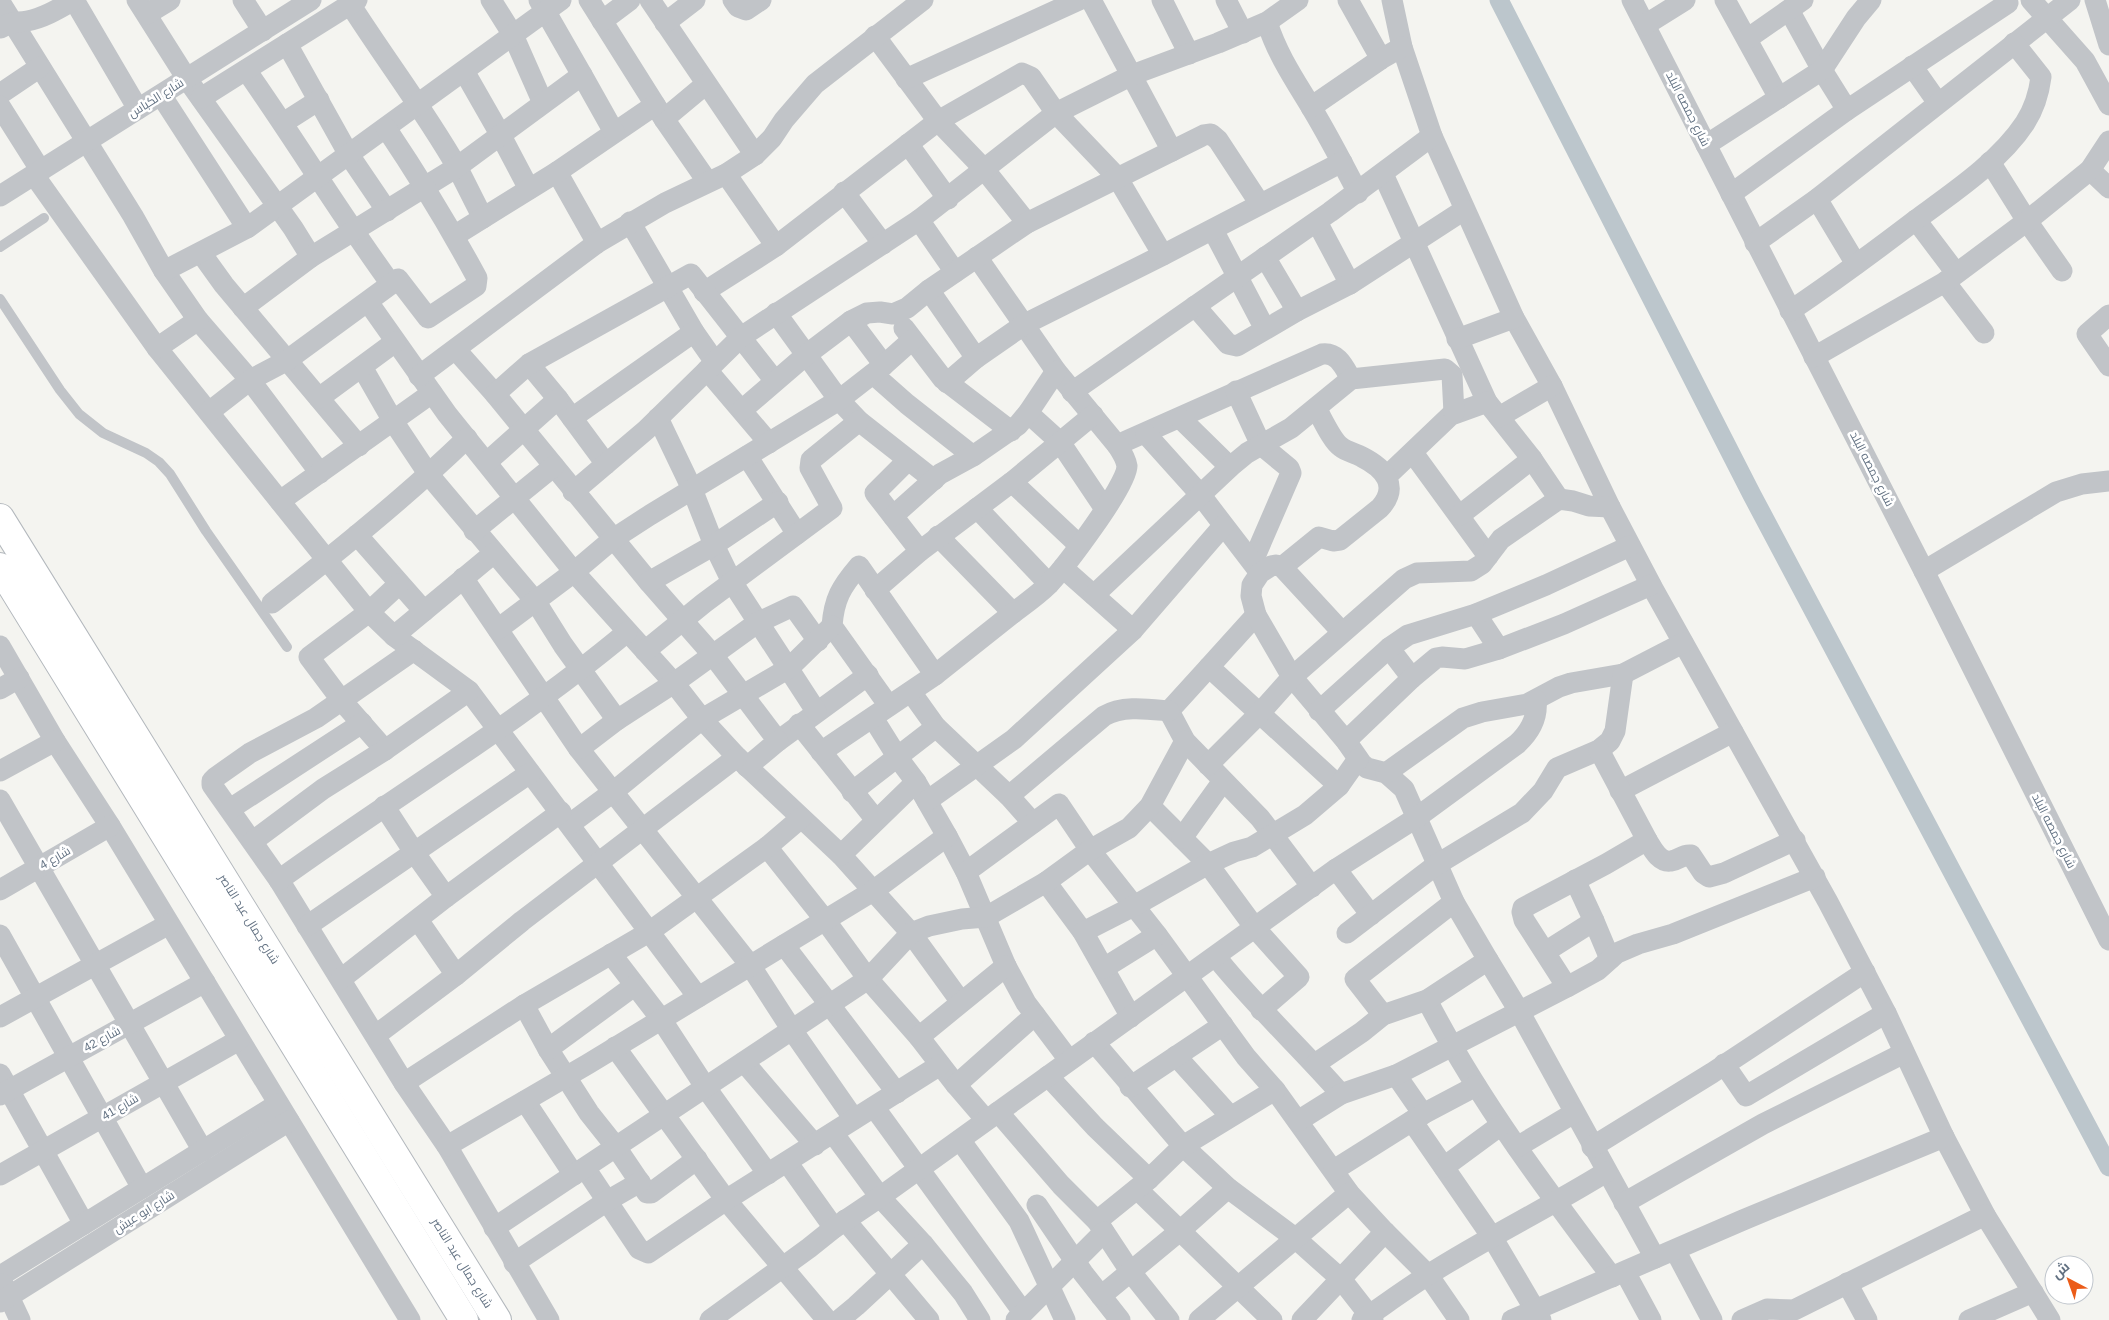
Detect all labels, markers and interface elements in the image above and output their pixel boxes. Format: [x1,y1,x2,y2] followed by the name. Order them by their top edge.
[1662,69,1713,149] street label: شارع جمصه البلد
[126,75,187,121] street label: شارع الكباس
[1846,429,1897,509] street label: شارع جمصه البلد
[2028,791,2079,871] street label: شارع جمصه البلد
[37,844,73,873] street label: شارع 4
[214,871,282,967] street label: شارع جمال عبد الناصر
[81,1023,123,1056] street label: شارع 42
[99,1091,141,1124] street label: شارع 41
[111,1188,178,1237] street label: شارع ابو عيش
[427,1215,495,1311] street label: شارع جمال عبد الناصر
[2044,1255,2094,1305] north arrow
[2048,1258,2073,1283] text: ش

